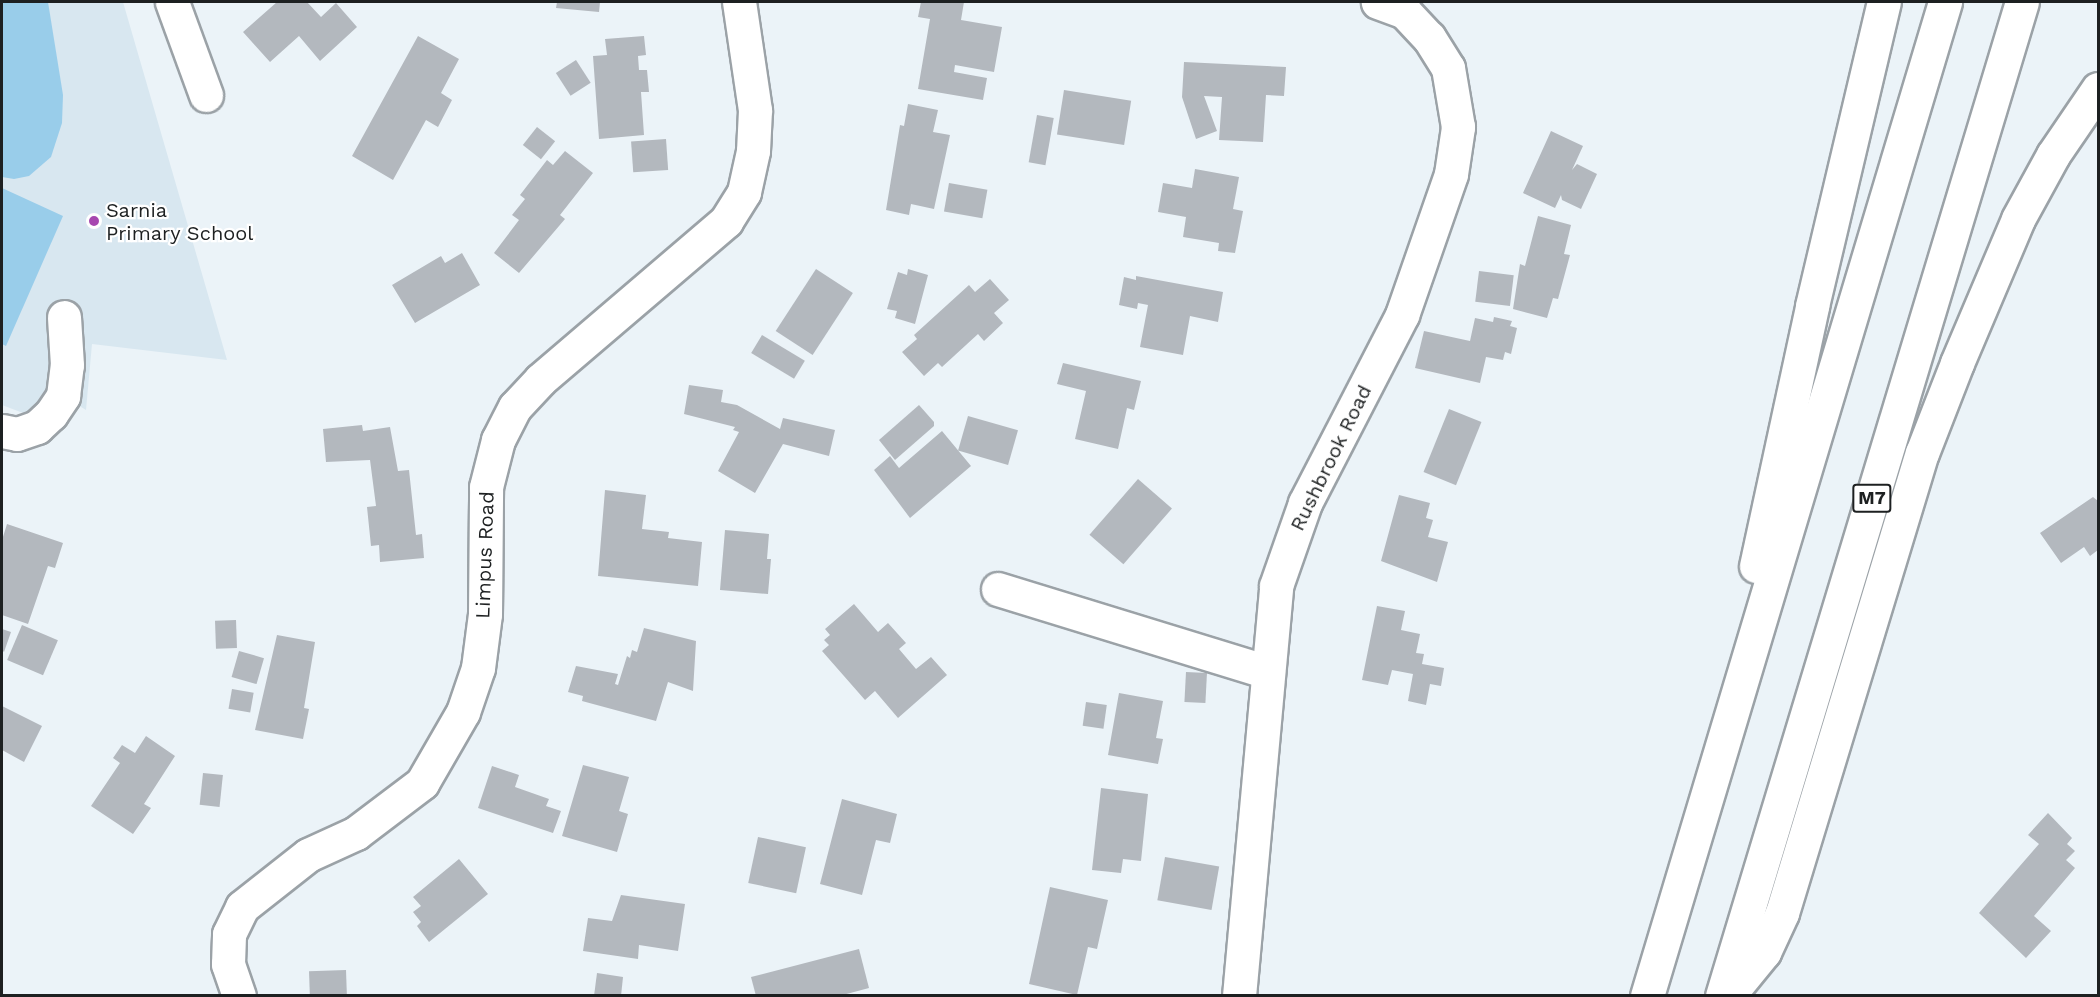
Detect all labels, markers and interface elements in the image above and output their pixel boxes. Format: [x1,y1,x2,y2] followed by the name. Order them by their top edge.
[106,198,254,245] place label: Sarnia Primary School
[87,214,101,228] marker: Sarnia Primary School
[1285,381,1377,535] street label: Rushbrook Road
[1851,483,1893,513] road number: M7
[471,491,499,619] street label: Limpus Road

